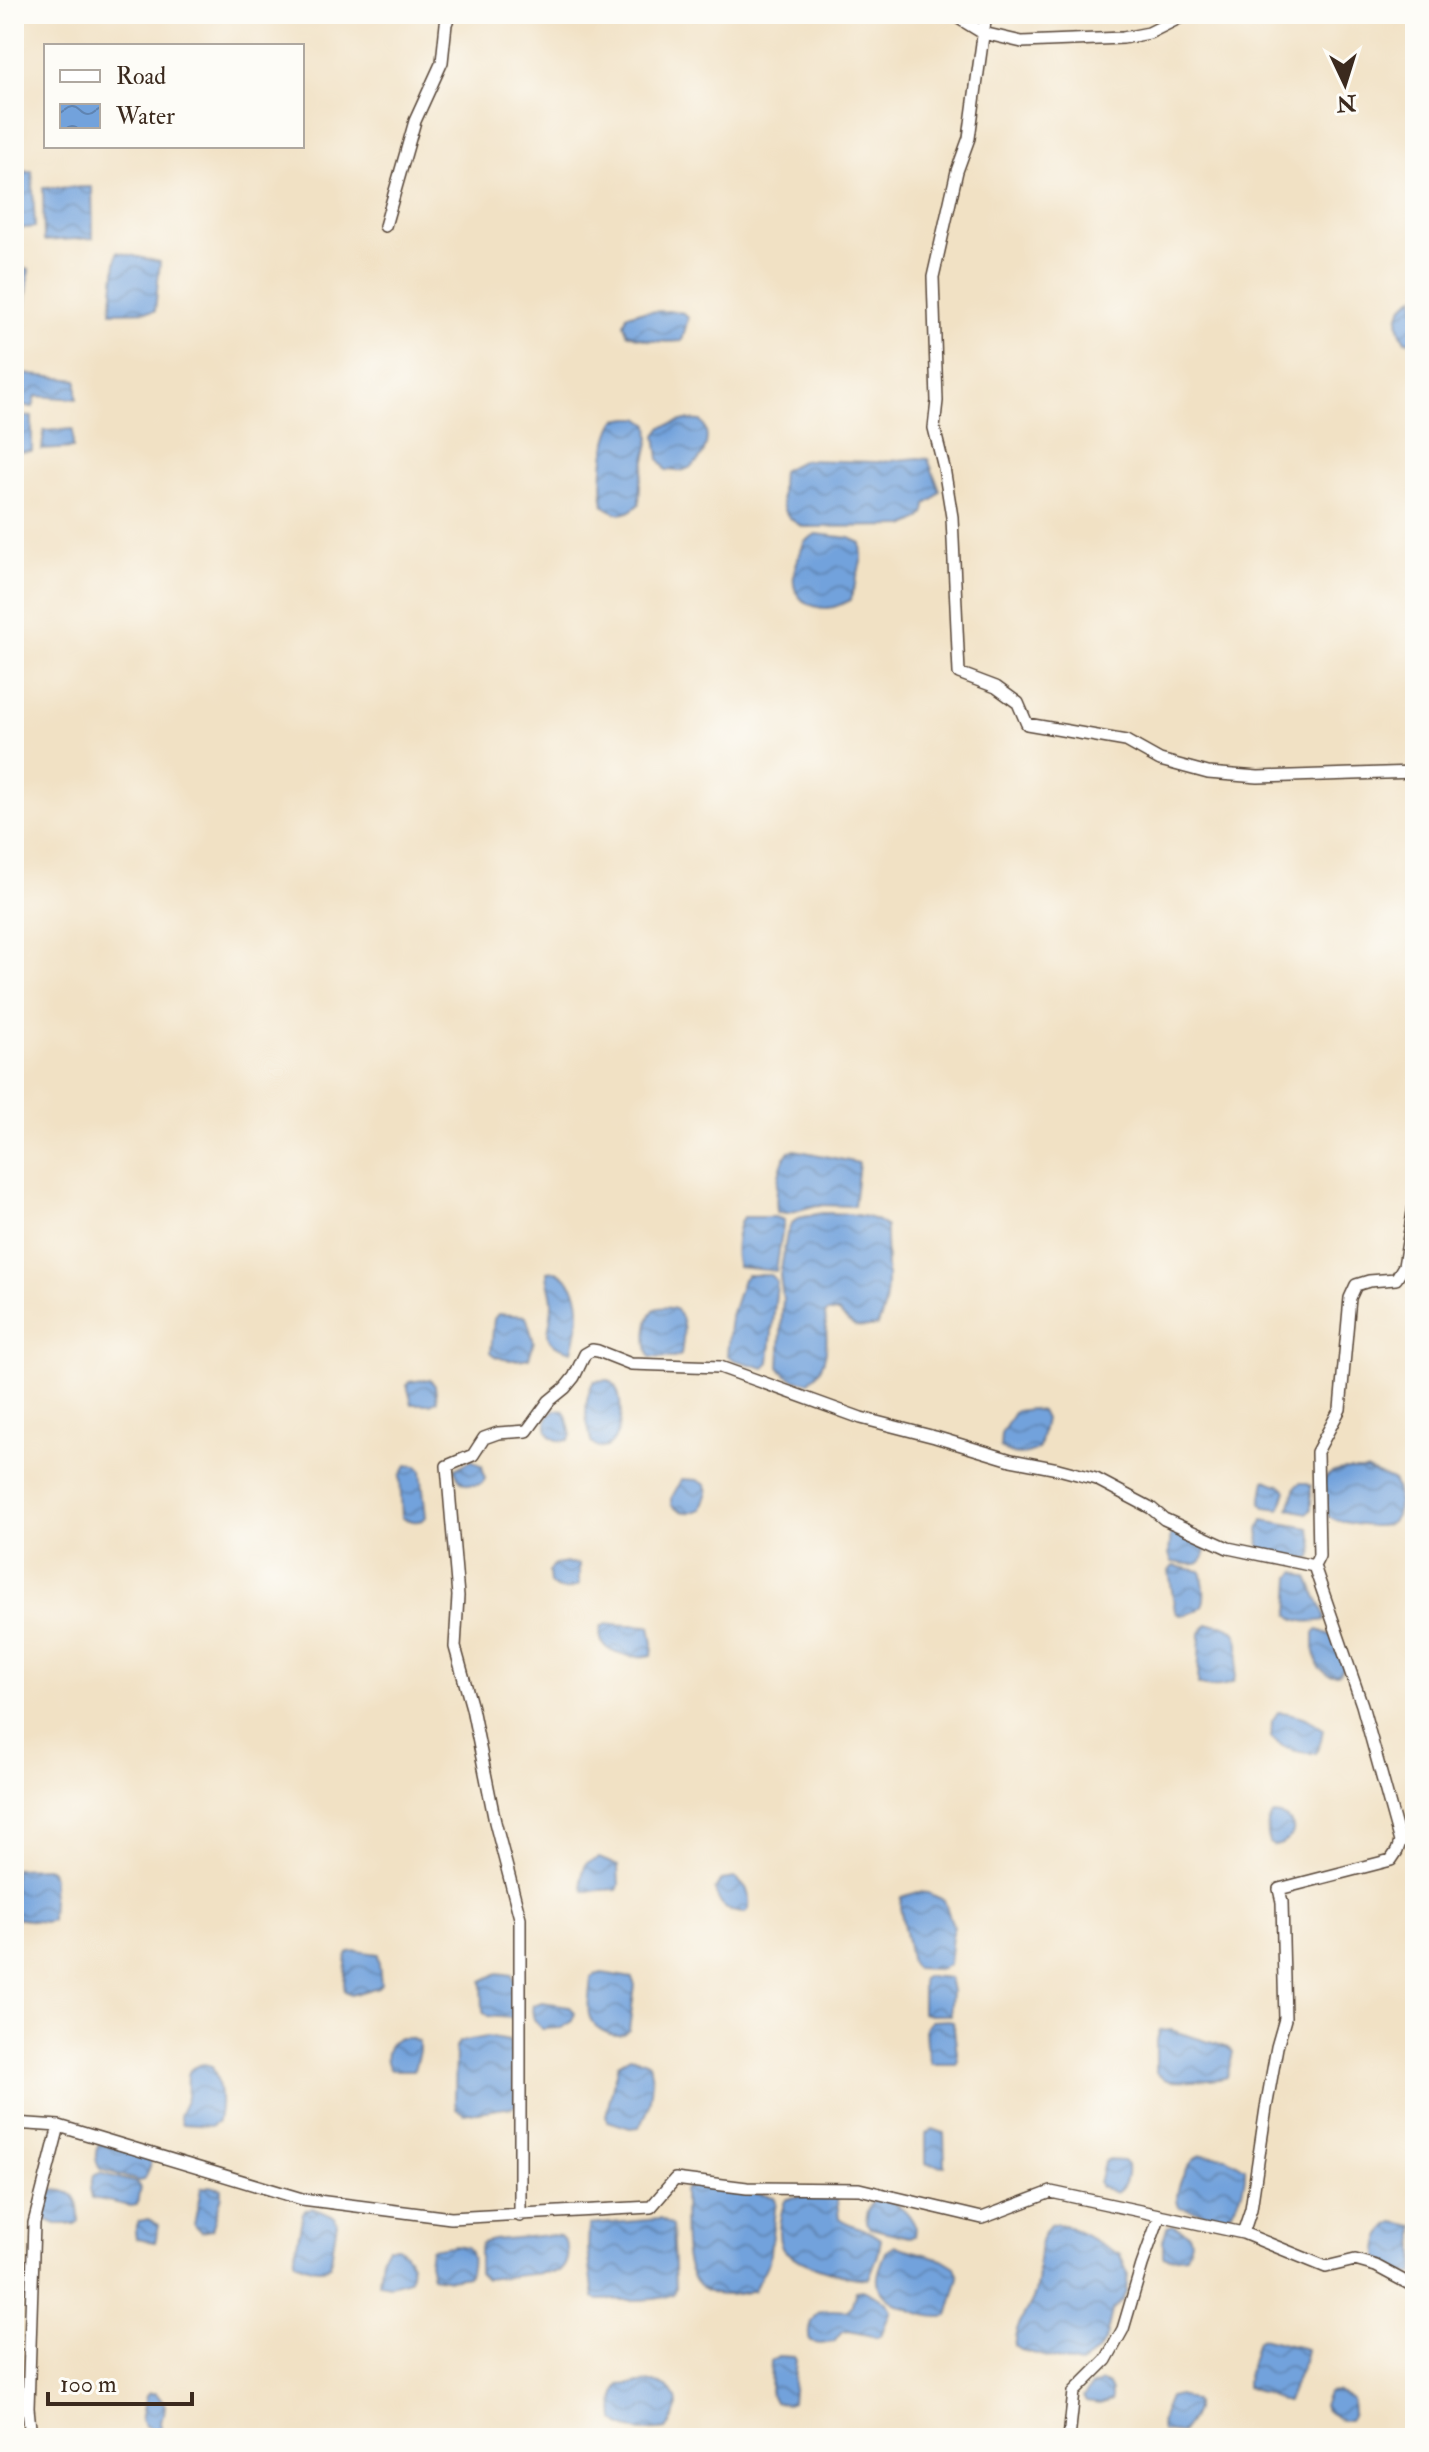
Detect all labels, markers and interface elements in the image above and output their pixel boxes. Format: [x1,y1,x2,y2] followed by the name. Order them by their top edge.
[44,44,304,148] legend
[1305,44,1385,124] north arrow
[116,61,166,92] text: Road
[1335,88,1358,118] text: N
[115,101,175,132] text: Water
[48,2356,192,2406] scale bar
[60,2369,117,2400] text: 100 m

